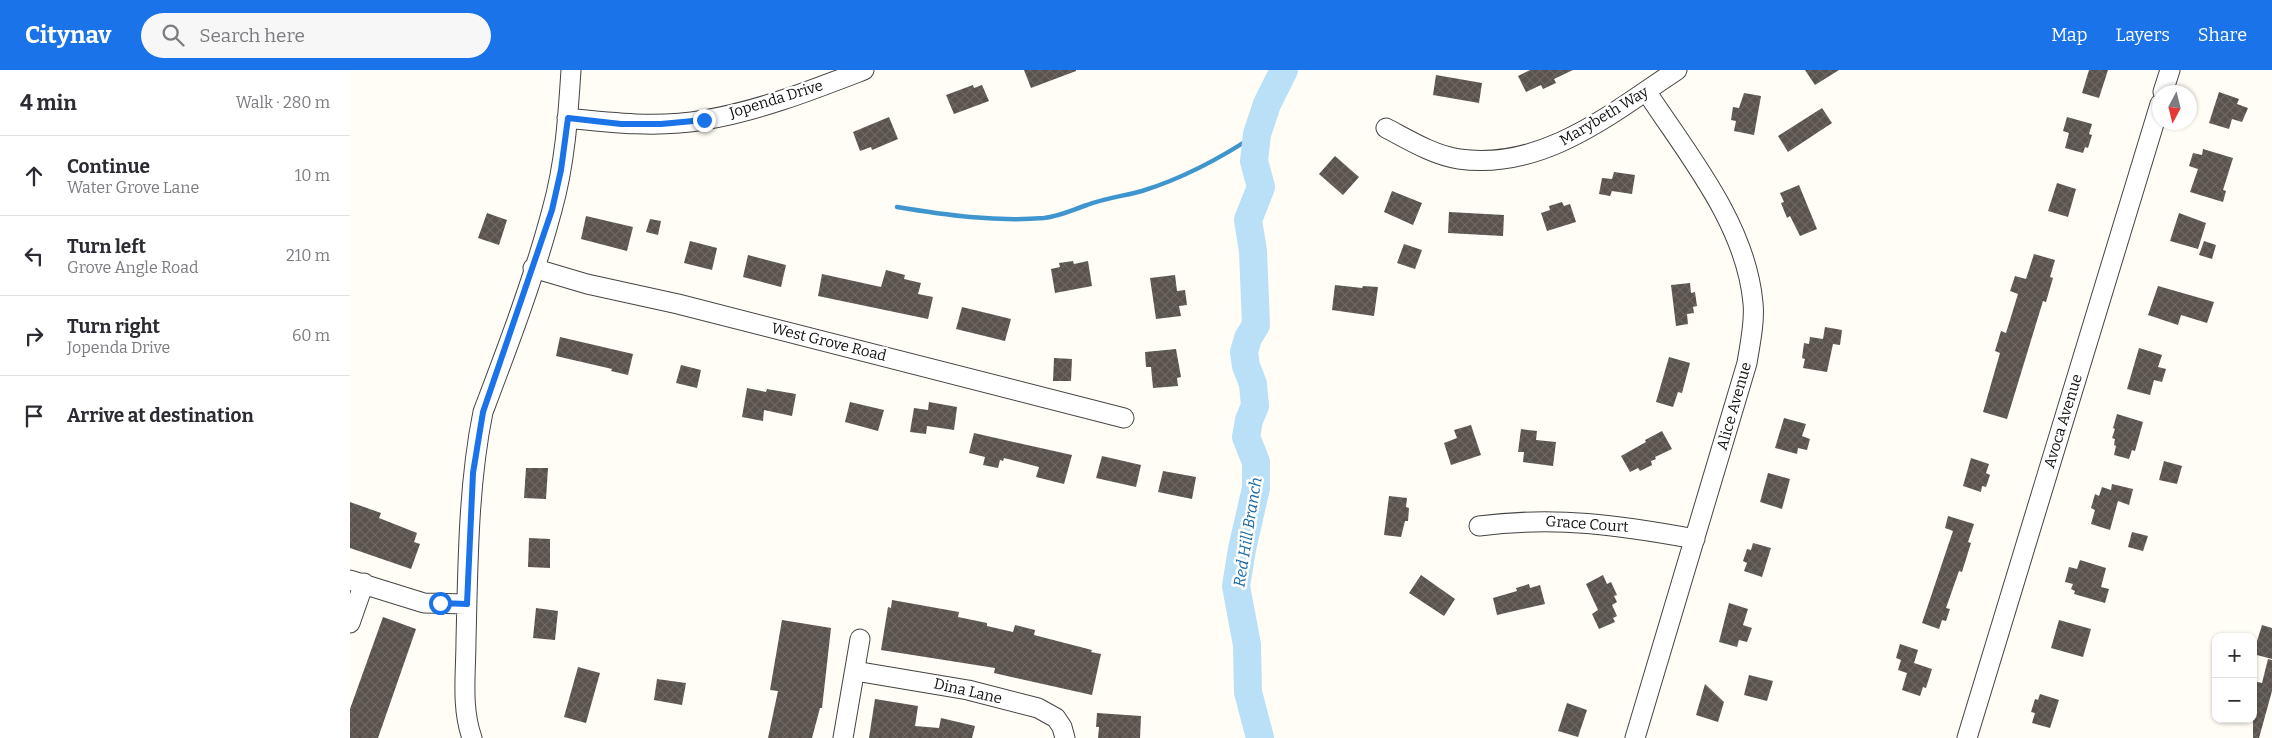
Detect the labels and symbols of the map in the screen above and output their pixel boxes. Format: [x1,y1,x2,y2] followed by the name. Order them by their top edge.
[726,76,825,122] street label: Jopenda Drive
[1556,82,1652,150] street label: Marybeth Way
[2152,85,2197,130] north arrow
[693,109,716,132] route end
[770,319,888,365] street label: West Grove Road
[1713,360,1755,452] street label: Alice Avenue
[2040,372,2086,470] street label: Avoca Avenue
[1229,476,1266,588] water label: Red Hill Branch
[1545,512,1630,536] street label: Grace Court
[429,592,452,615] route start
[932,674,1004,708] street label: Dina Lane

